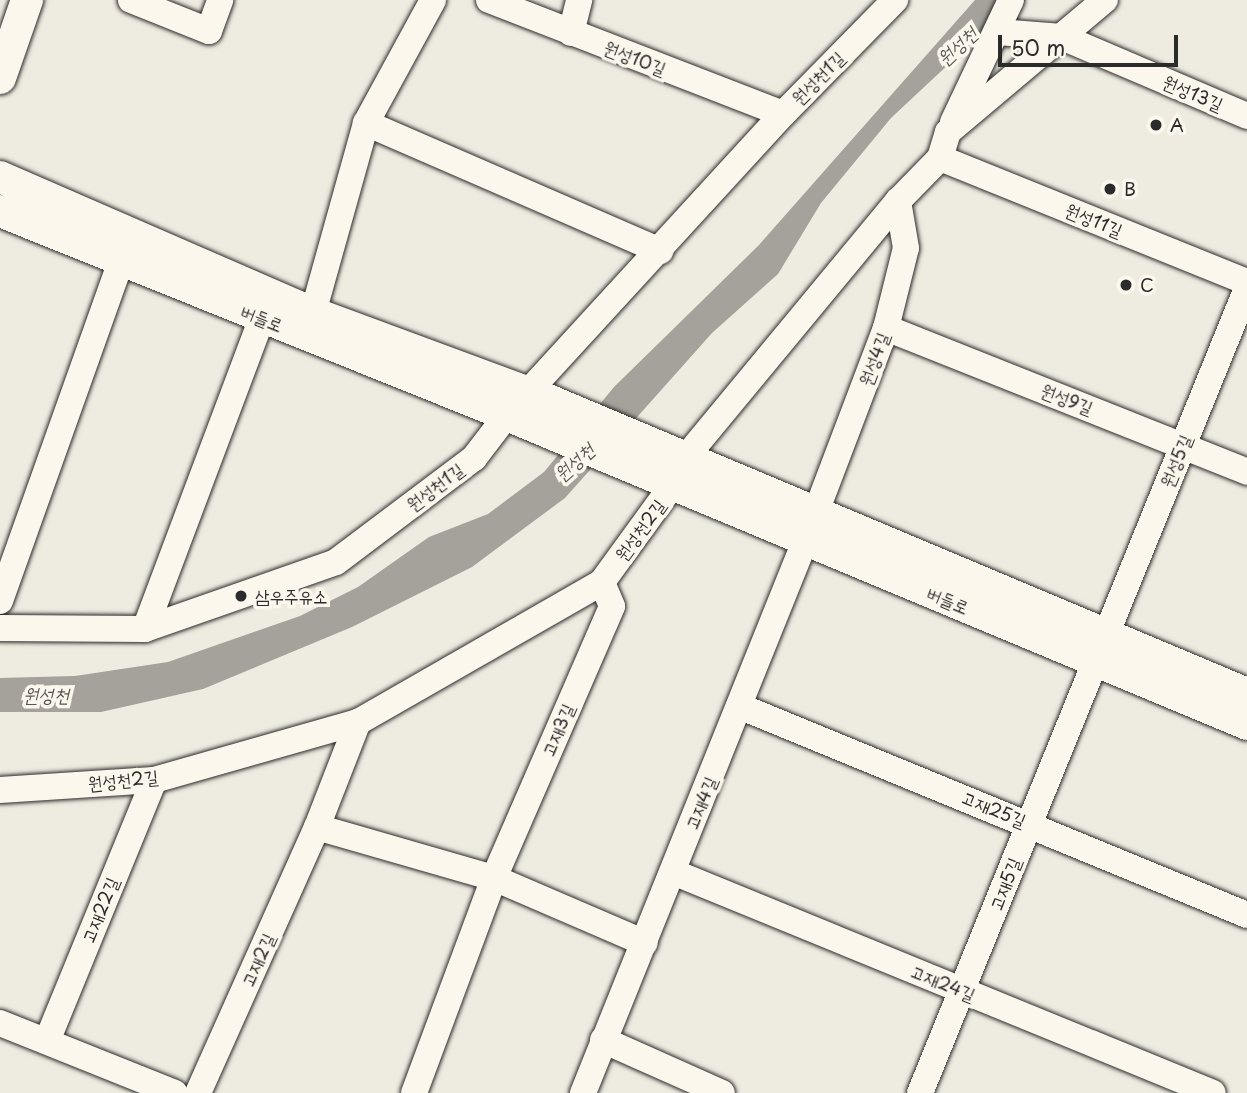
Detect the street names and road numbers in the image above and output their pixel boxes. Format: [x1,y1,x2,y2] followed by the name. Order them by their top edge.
[601,36,669,80] street label: 원성10길
[787,47,849,109] street label: 원성천1길
[1160,71,1226,115] street label: 원성13길
[1062,199,1126,241] street label: 원성11길
[238,300,286,336] street label: 버들로
[854,329,894,389] street label: 원성4길
[1038,379,1096,419] street label: 원성9길
[1156,431,1196,491] street label: 원성5길
[402,459,468,515] street label: 원성천1길
[610,495,670,565] street label: 원성천2길
[924,582,972,618] street label: 버들로
[537,700,579,760] street label: 고재3길
[87,766,159,794] street label: 원성천2길
[681,773,721,833] street label: 고재4길
[959,786,1029,832] street label: 고재25길
[985,854,1025,914] street label: 고재5길
[77,874,123,946] street label: 고재22길
[237,930,279,990] street label: 고재2길
[908,960,978,1006] street label: 고재24길

